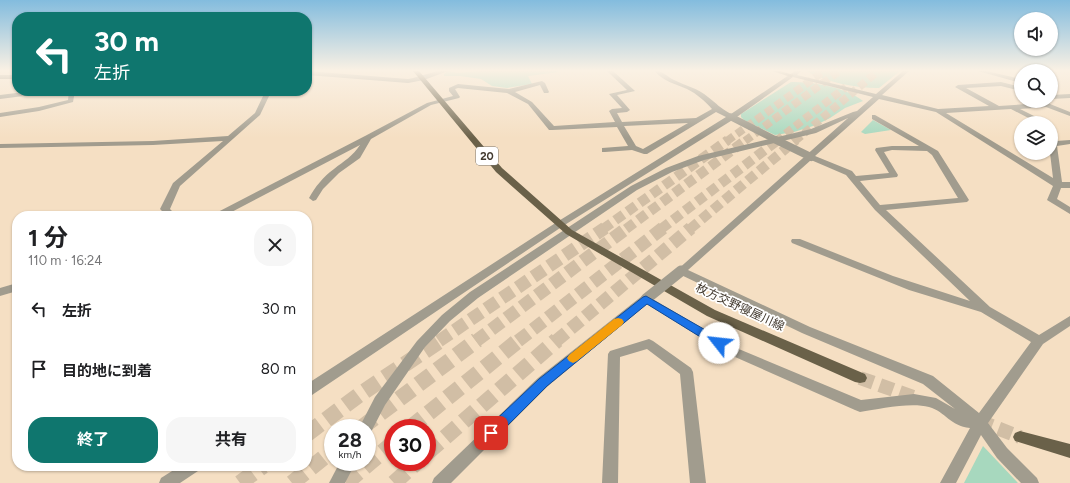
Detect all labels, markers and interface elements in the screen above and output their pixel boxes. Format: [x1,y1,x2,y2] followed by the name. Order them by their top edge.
[1014,12,1058,160] map controls
[1014,12,1058,56] button: sound
[94,24,159,58] text: 30 m
[28,28,80,80] icon: left
[94,62,130,84] text: 左折
[1014,64,1058,108] button: search
[1014,116,1058,160] button: layers
[476,147,498,165] road number: 20
[28,223,68,252] text: 1 分
[254,224,296,266] button: close
[28,253,102,268] text: 110 m · 16:24
[694,280,786,334] street label: 枚方交野寝屋川線
[28,298,50,320] icon: left
[262,300,296,318] text: 30 m
[62,302,92,320] text: 左折
[698,322,740,364] position arrow
[28,358,50,380] icon: arrive
[261,360,296,378] text: 80 m
[62,362,152,380] text: 目的地に到着
[474,416,508,450] pin
[28,417,158,463] button: 終了
[166,417,296,463] button: 共有
[384,419,436,471] speed limit sign: 30
[480,422,502,444] icon: arrive
[338,428,362,452] text: 28
[339,448,361,461] text: km/h

